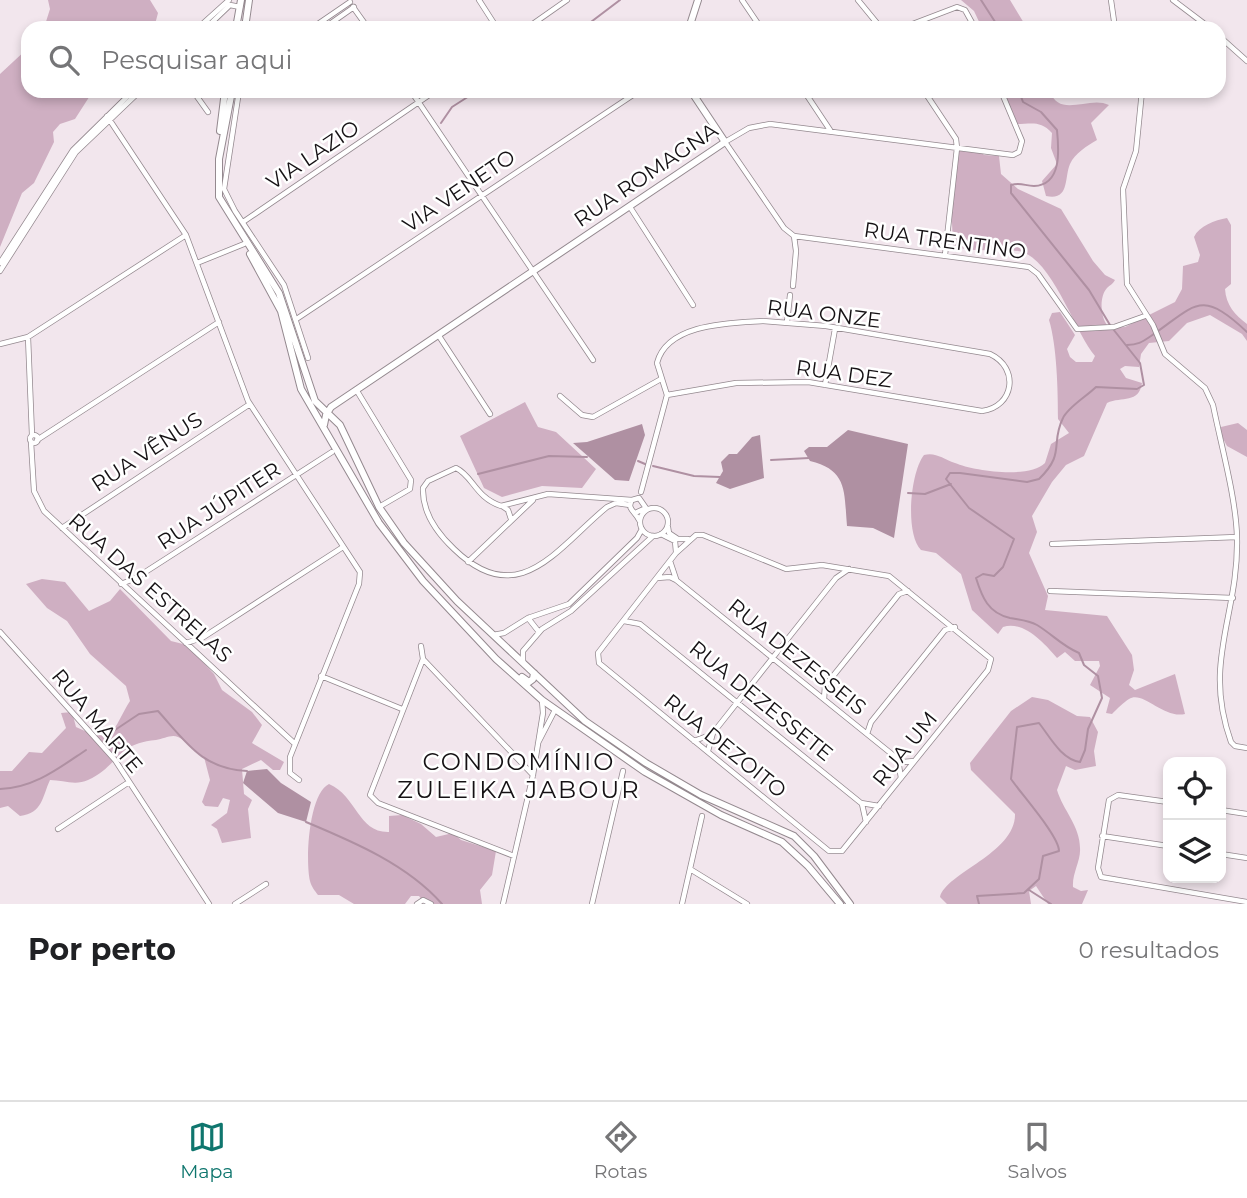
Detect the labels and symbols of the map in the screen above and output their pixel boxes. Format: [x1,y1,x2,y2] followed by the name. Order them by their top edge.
[262,114,364,195] street label: VIA LAZIO
[569,117,723,232] street label: RUA ROMAGNA
[398,144,520,237] street label: VIA VENETO
[862,217,1028,264] street label: RUA TRENTINO
[766,294,882,333] street label: RUA ONZE
[794,354,894,393] street label: RUA DEZ
[87,406,207,497] street label: RUA VÊNUS
[152,457,285,555] street label: RUA JÚPITER
[64,508,237,668] street label: RUA DAS ESTRELAS
[723,593,871,720] street label: RUA DEZESSEIS
[685,635,838,766] street label: RUA DEZESSETE
[47,664,148,778] street label: RUA MARTE
[659,689,792,803] street label: RUA DEZOITO
[867,706,942,791] street label: RUA UM
[397,747,641,804] district label: CONDOMÍNIO ZULEIKA JABOUR

